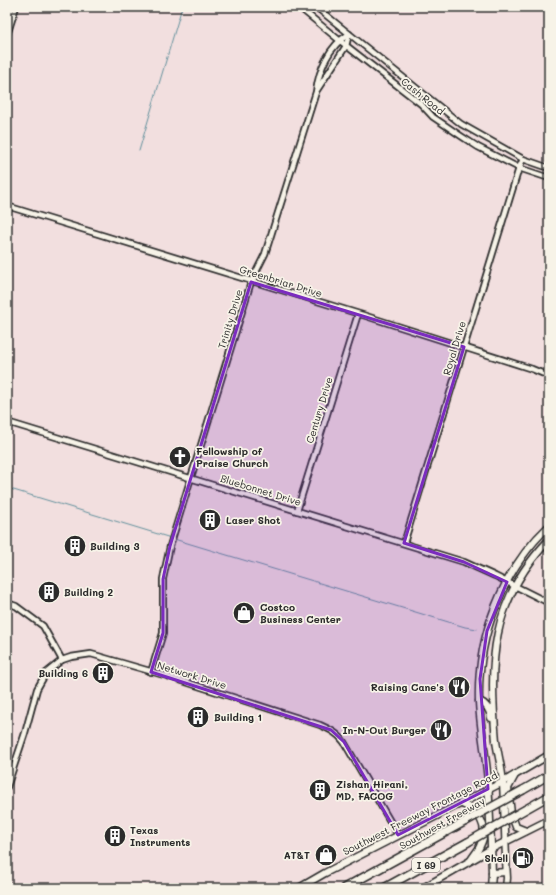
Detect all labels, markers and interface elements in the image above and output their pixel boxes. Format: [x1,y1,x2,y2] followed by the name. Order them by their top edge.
[398,74,448,118] street label: Cash Road
[238,262,324,300] street label: Greenbriar Drive
[214,288,246,350] street label: Trinity Drive
[439,319,469,377] street label: Royal Drive
[302,375,336,445] street label: Century Drive
[167,444,193,470] church icon: Fellowship of Praise Church
[196,444,268,470] place label: Fellowship of Praise Church
[219,471,303,509] street label: Bluebonnet Drive
[197,507,223,533] building icon: Laser Shot
[226,513,281,527] place label: Laser Shot
[62,533,88,559] building icon: Building 3
[90,539,140,553] place label: Building 3
[36,579,62,605] building icon: Building 2
[64,585,114,599] place label: Building 2
[231,600,257,626] shop icon: Costco Business Center
[260,600,341,626] place label: Costco Business Center
[156,658,228,692] street label: Network Drive
[90,660,116,686] building icon: Building 6
[38,666,88,680] place label: Building 6
[446,674,472,700] restaurant icon: Raising Cane's
[371,680,444,694] place label: Raising Cane's
[185,704,211,730] building icon: Building 1
[214,710,262,724] place label: Building 1
[428,717,454,743] restaurant icon: In-N-Out Burger
[342,723,426,737] place label: In-N-Out Burger
[341,769,499,857] street label: Southwest Freeway Frontage Road
[307,777,333,803] building icon: Zishan Hirani, MD, FACOG
[336,777,408,803] place label: Zishan Hirani, MD, FACOG
[397,795,487,851] street label: Southwest Freeway
[102,823,128,849] building icon: Texas Instruments
[130,823,190,849] place label: Texas Instruments
[313,842,339,868] shop icon: AT&T
[510,845,536,871] fuel station icon: Shell
[284,848,310,862] place label: AT&T
[485,851,508,865] place label: Shell
[412,858,440,872] road number: I 69

